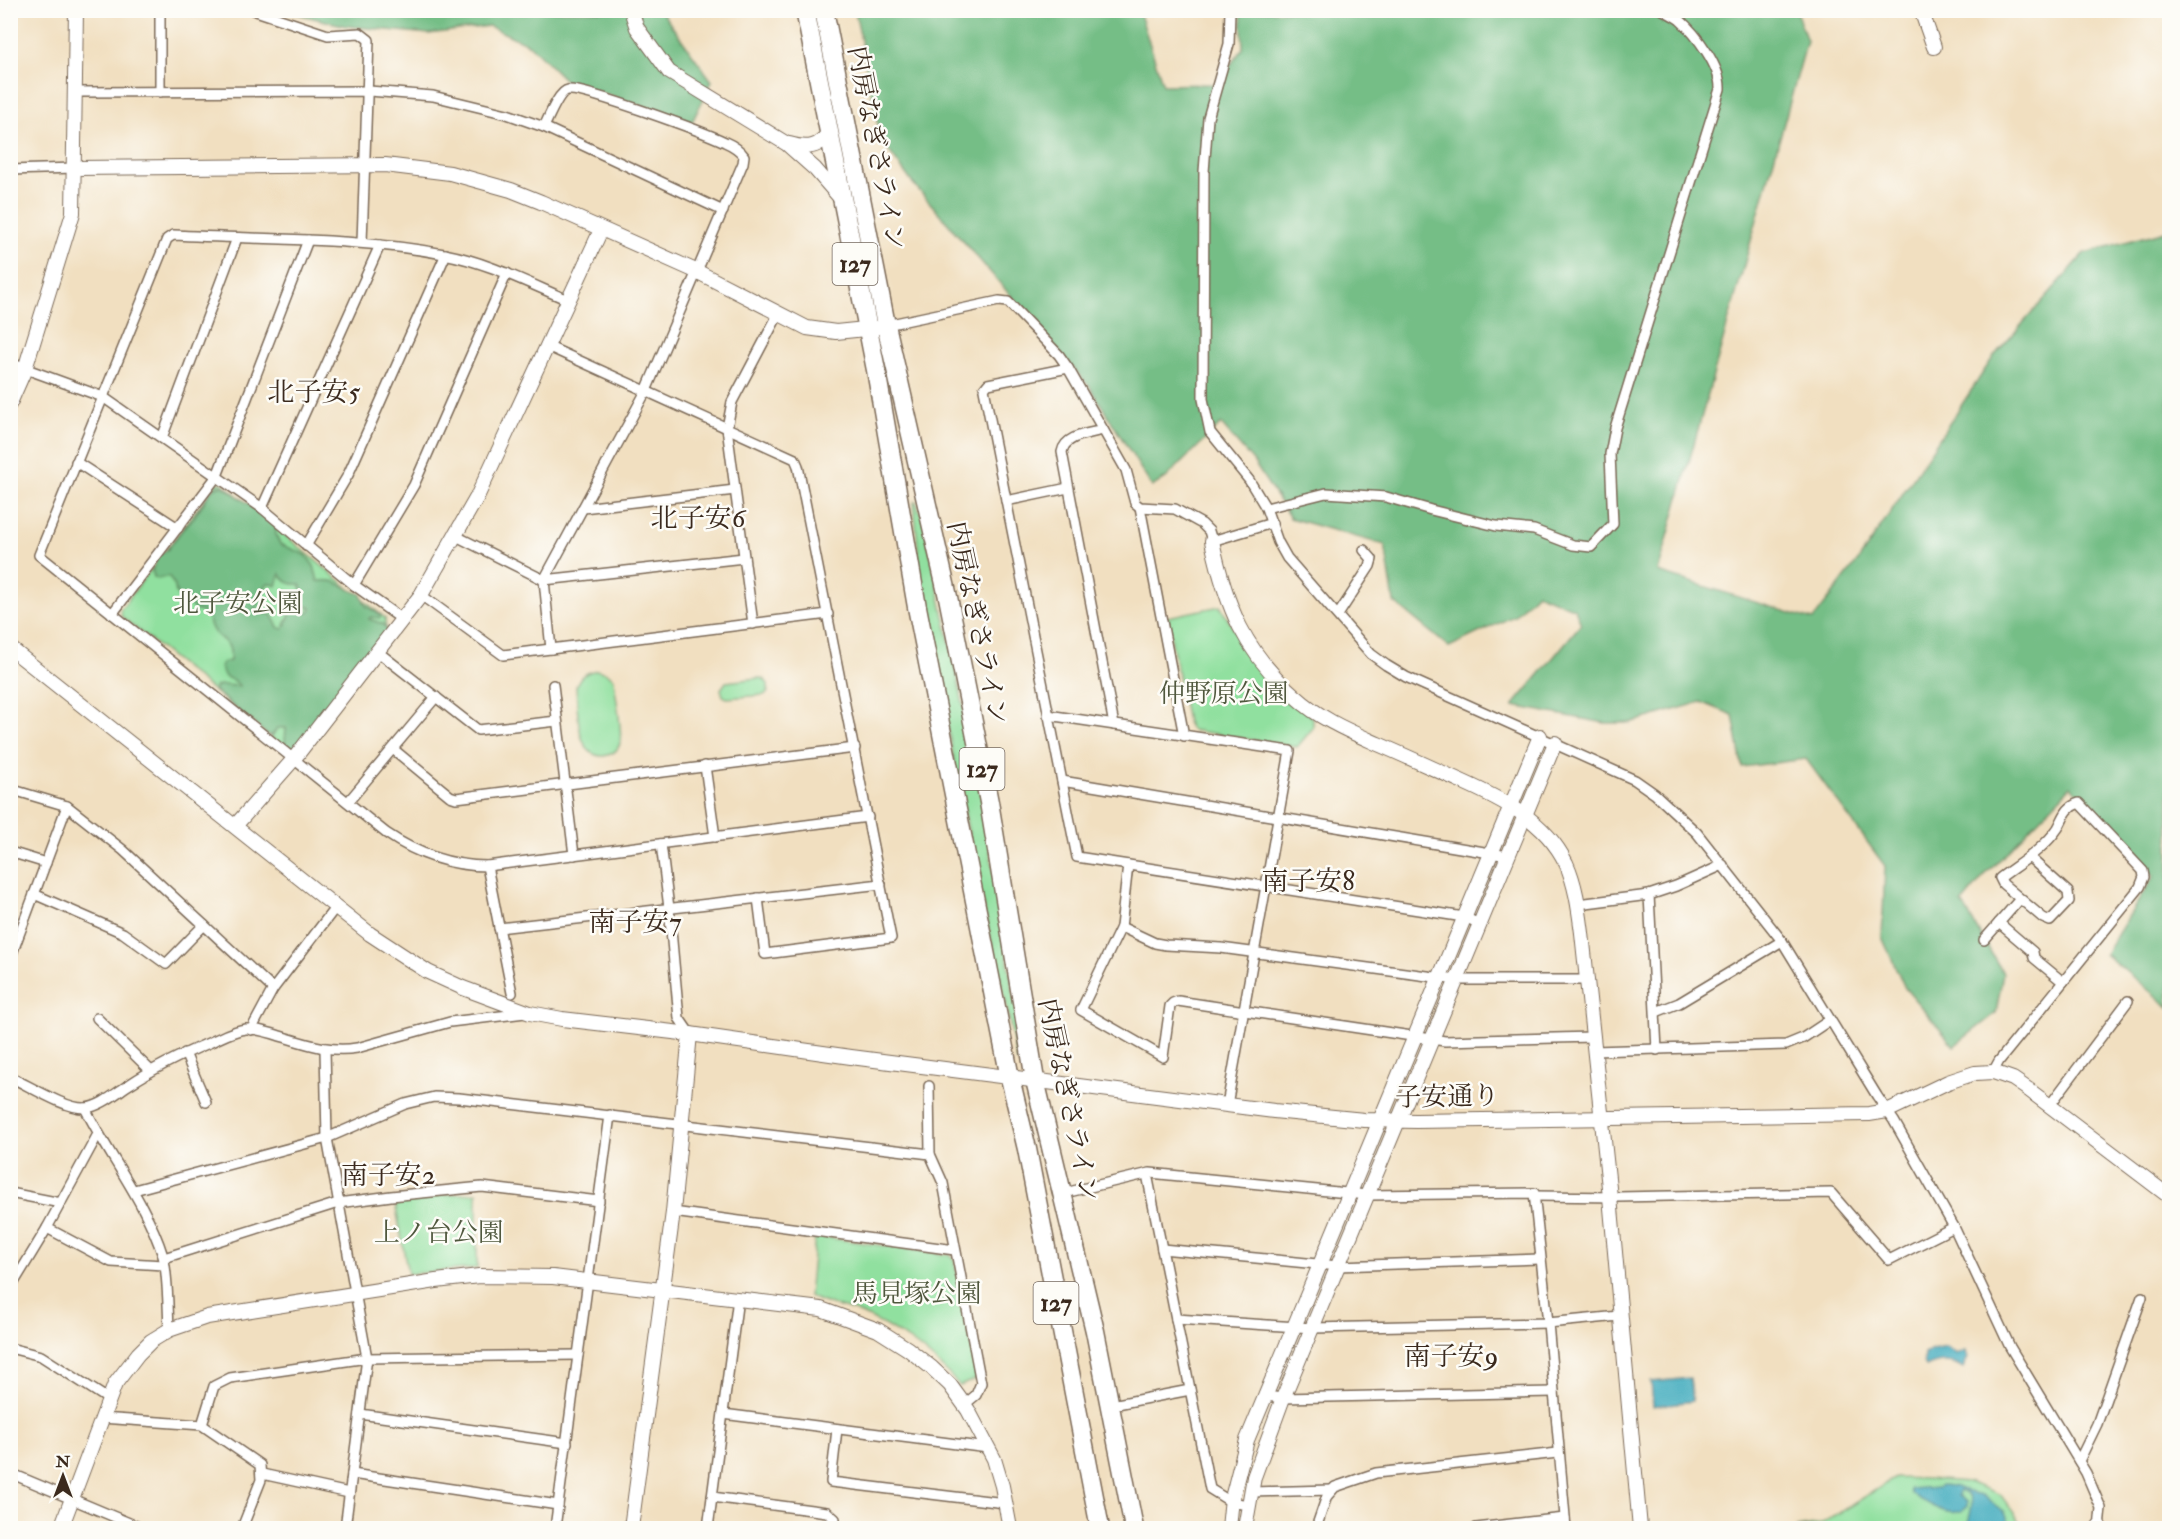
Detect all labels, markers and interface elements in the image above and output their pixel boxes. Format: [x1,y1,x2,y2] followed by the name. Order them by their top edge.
[841,43,911,253] street label: 内房なぎさライン
[832,243,878,285] road number: 127
[268,376,361,409] district label: 北子安5
[651,502,747,535] district label: 北子安6
[940,519,1014,728] street label: 内房なぎさライン
[173,588,303,620] park label: 北子安公園
[1159,678,1289,710] park label: 仲野原公園
[960,748,1004,790] road number: 127
[1261,865,1355,898] district label: 南子安8
[588,906,682,939] district label: 南子安7
[1031,996,1105,1205] street label: 内房なぎさライン
[1395,1080,1499,1114] street label: 子安通り
[341,1159,435,1192] district label: 南子安2
[374,1217,504,1249] park label: 上ノ台公園
[852,1278,982,1310] park label: 馬見塚公園
[1034,1282,1078,1324] road number: 127
[1404,1340,1498,1373] district label: 南子安9
[33,1446,93,1506] north arrow
[55,1452,71,1472] text: N

